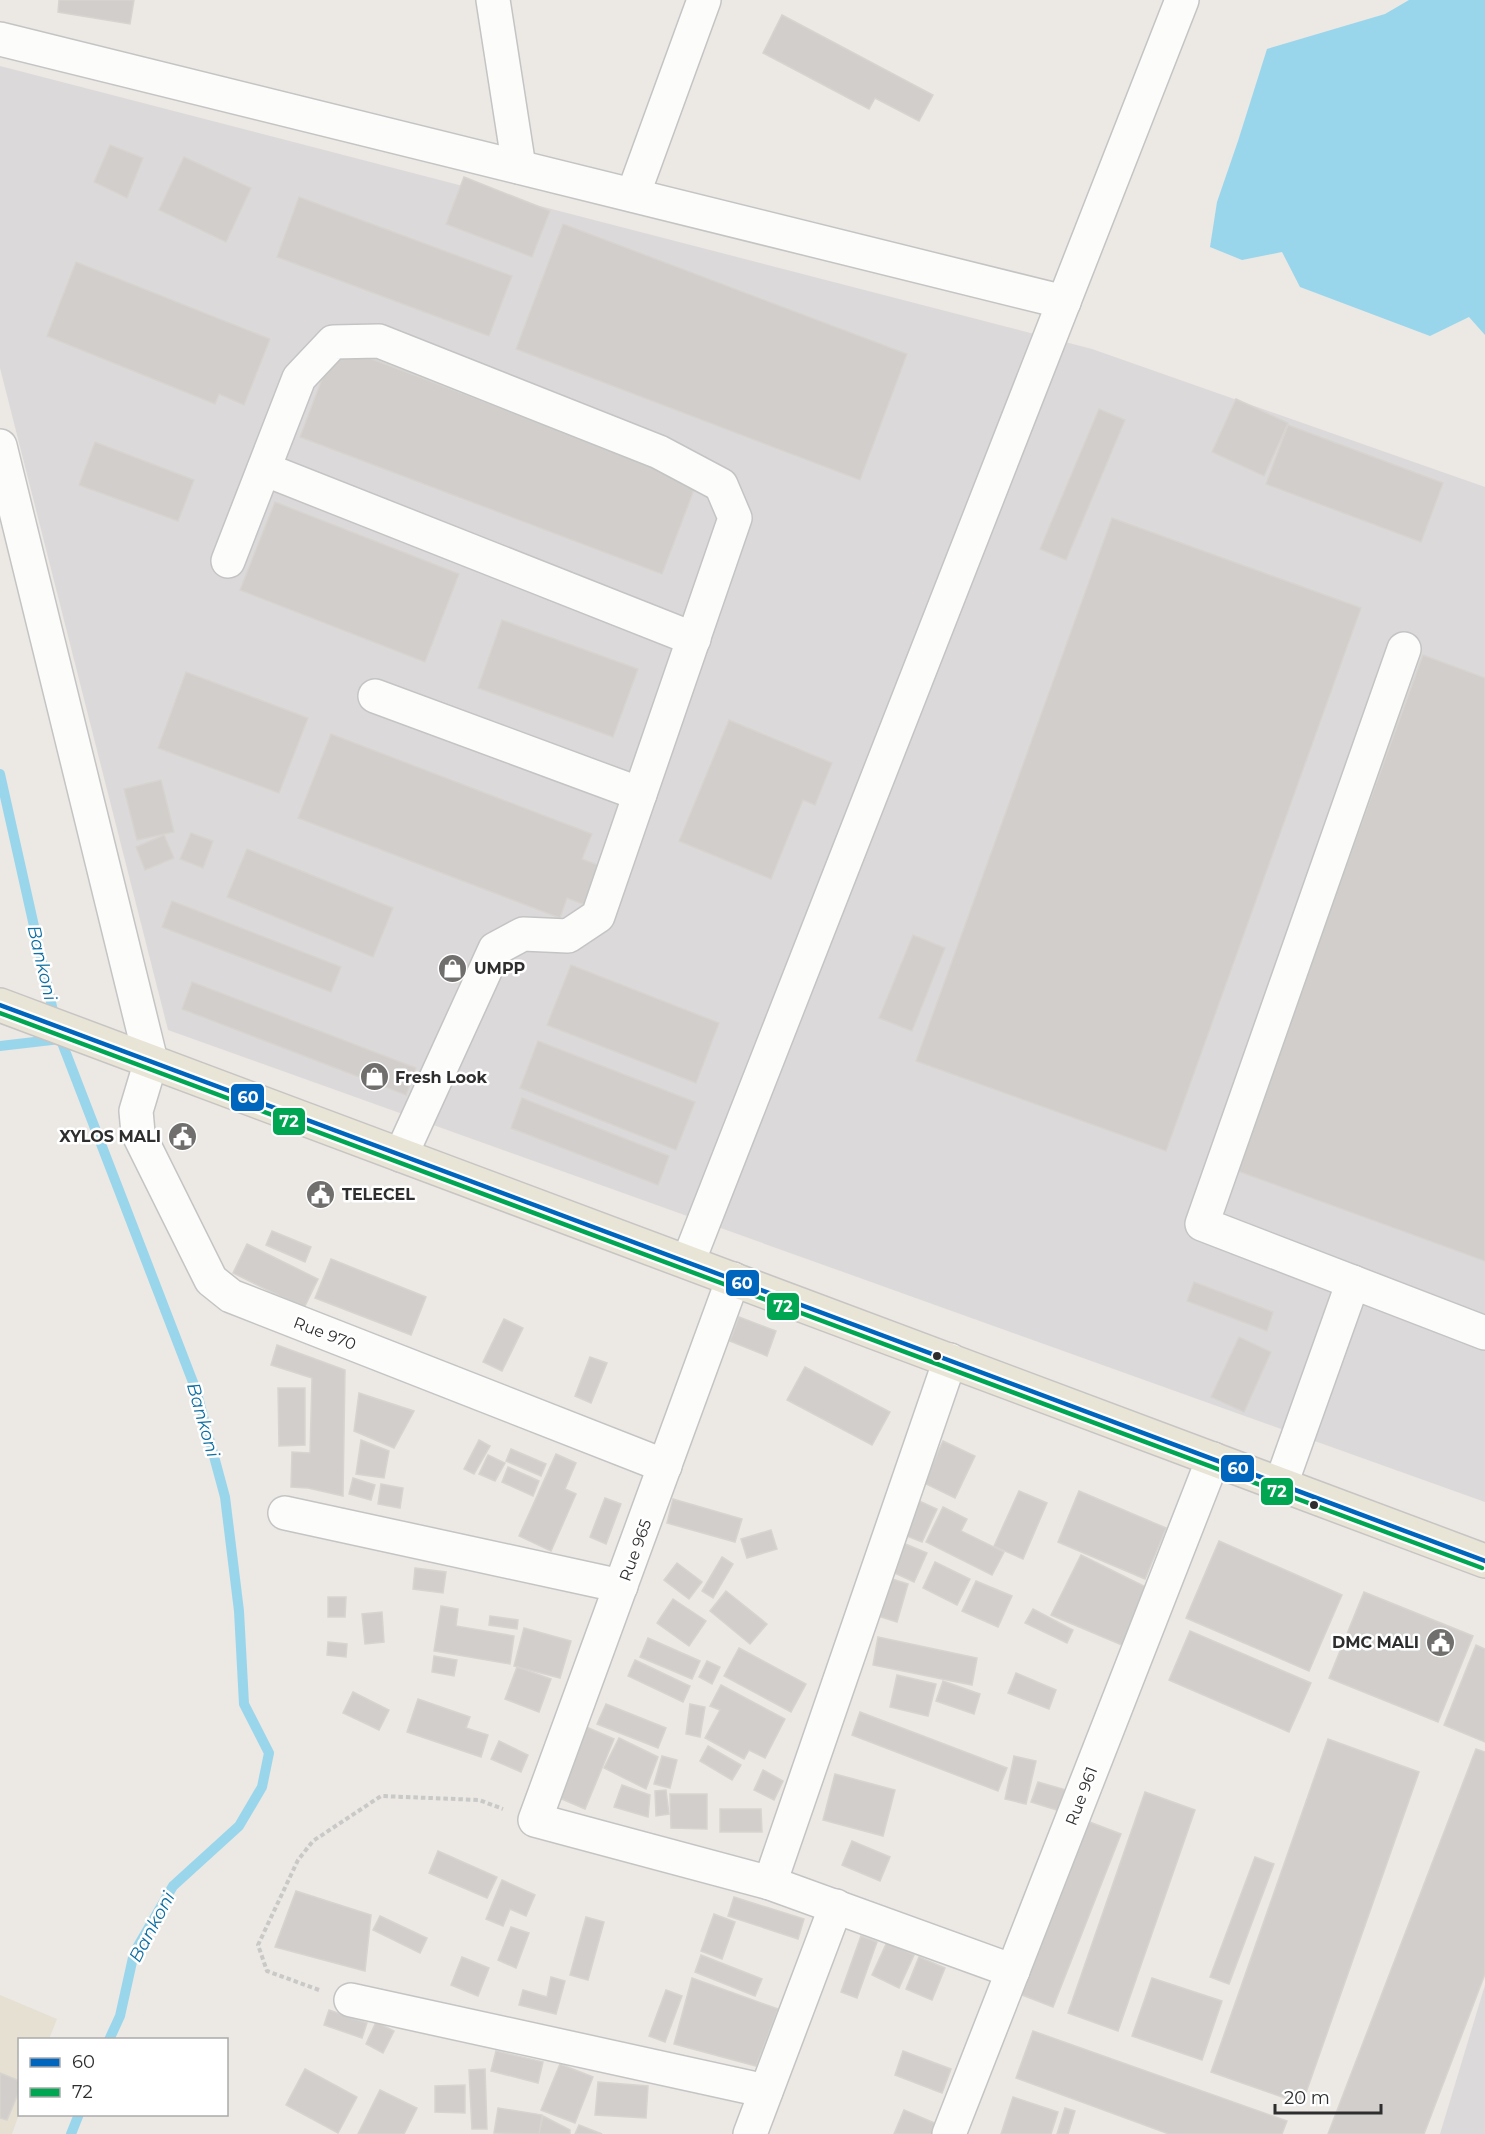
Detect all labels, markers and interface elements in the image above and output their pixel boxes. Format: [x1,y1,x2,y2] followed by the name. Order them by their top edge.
[23,923,61,1003] water label: Bankoni
[437,952,469,984] shop icon: UMPP
[474,959,525,978] place label: UMPP
[358,1061,390,1093] shop icon: Fresh Look
[395,1068,488,1087] place label: Fresh Look
[230,1083,265,1112] line badge: 60
[237,1088,259,1107] text: 60
[272,1107,306,1136] line badge: 72
[279,1112,299,1131] text: 72
[166,1120,198,1152] public building icon: XYLOS MALI
[59,1127,161,1146] place label: XYLOS MALI
[305,1178,337,1210] public building icon: TELECEL
[342,1185,415,1204] place label: TELECEL
[725,1269,760,1297] line badge: 60
[731,1274,753,1293] text: 60
[766,1292,800,1321] line badge: 72
[773,1297,793,1316] text: 72
[291,1313,359,1354] street label: Rue 970
[931,1350,943,1362] unlabelled marker
[182,1380,224,1460] water label: Bankoni
[1220,1454,1255,1483] line badge: 60
[1227,1459,1249,1478] text: 60
[1260,1477,1294,1506] line badge: 72
[1267,1482,1287,1501] text: 72
[1308,1499,1320,1511] unlabelled marker
[615,1517,655,1584] street label: Rue 965
[1424,1626,1456,1658] public building icon: DMC MALI
[1332,1633,1419,1652] place label: DMC MALI
[1062,1764,1101,1828] street label: Rue 961
[124,1888,180,1966] water label: Bankoni
[18,2038,228,2116] legend
[72,2051,95,2073] text: 60
[1275,2077,1382,2115] scale bar
[72,2081,93,2103] text: 72
[1284,2087,1330,2109] text: 20 m

